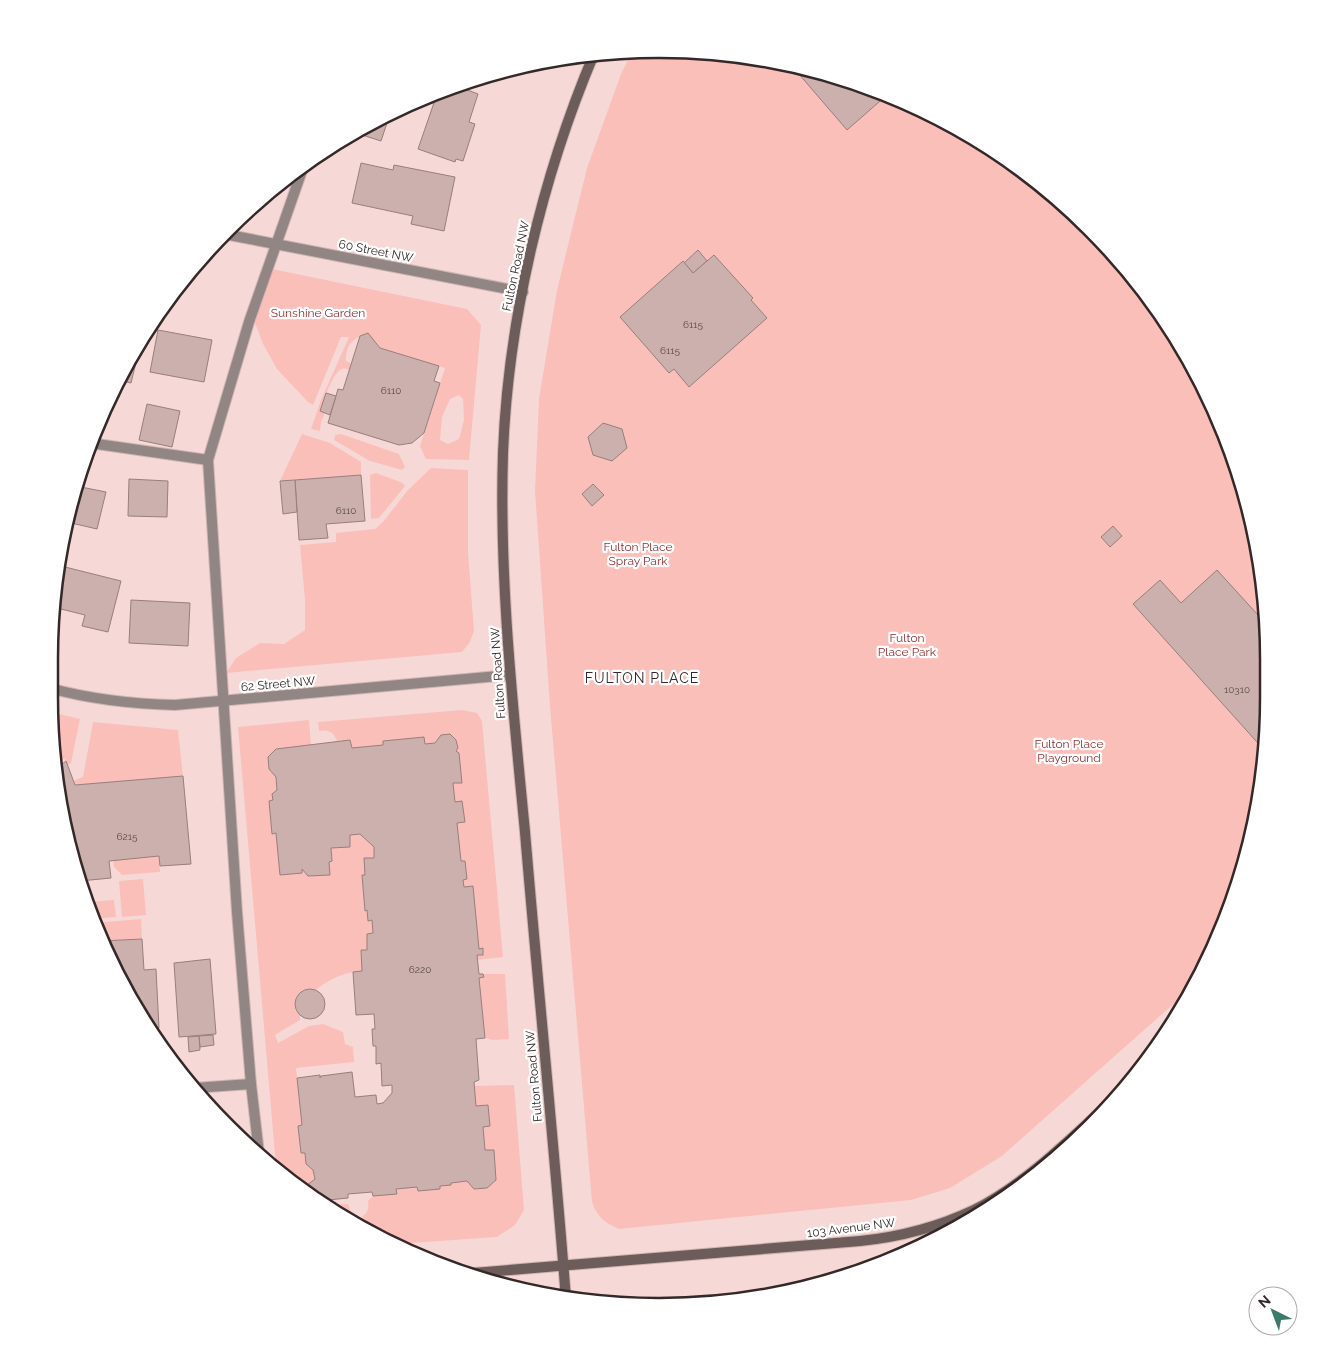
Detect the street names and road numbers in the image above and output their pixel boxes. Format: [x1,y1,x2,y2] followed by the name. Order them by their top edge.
[500,219,532,312] street label: Fulton Road NW
[337,237,415,265] street label: 60 Street NW
[488,626,508,719] street label: Fulton Road NW
[240,674,316,694] street label: 62 Street NW
[523,1029,545,1122] street label: Fulton Road NW
[806,1216,896,1240] street label: 103 Avenue NW

